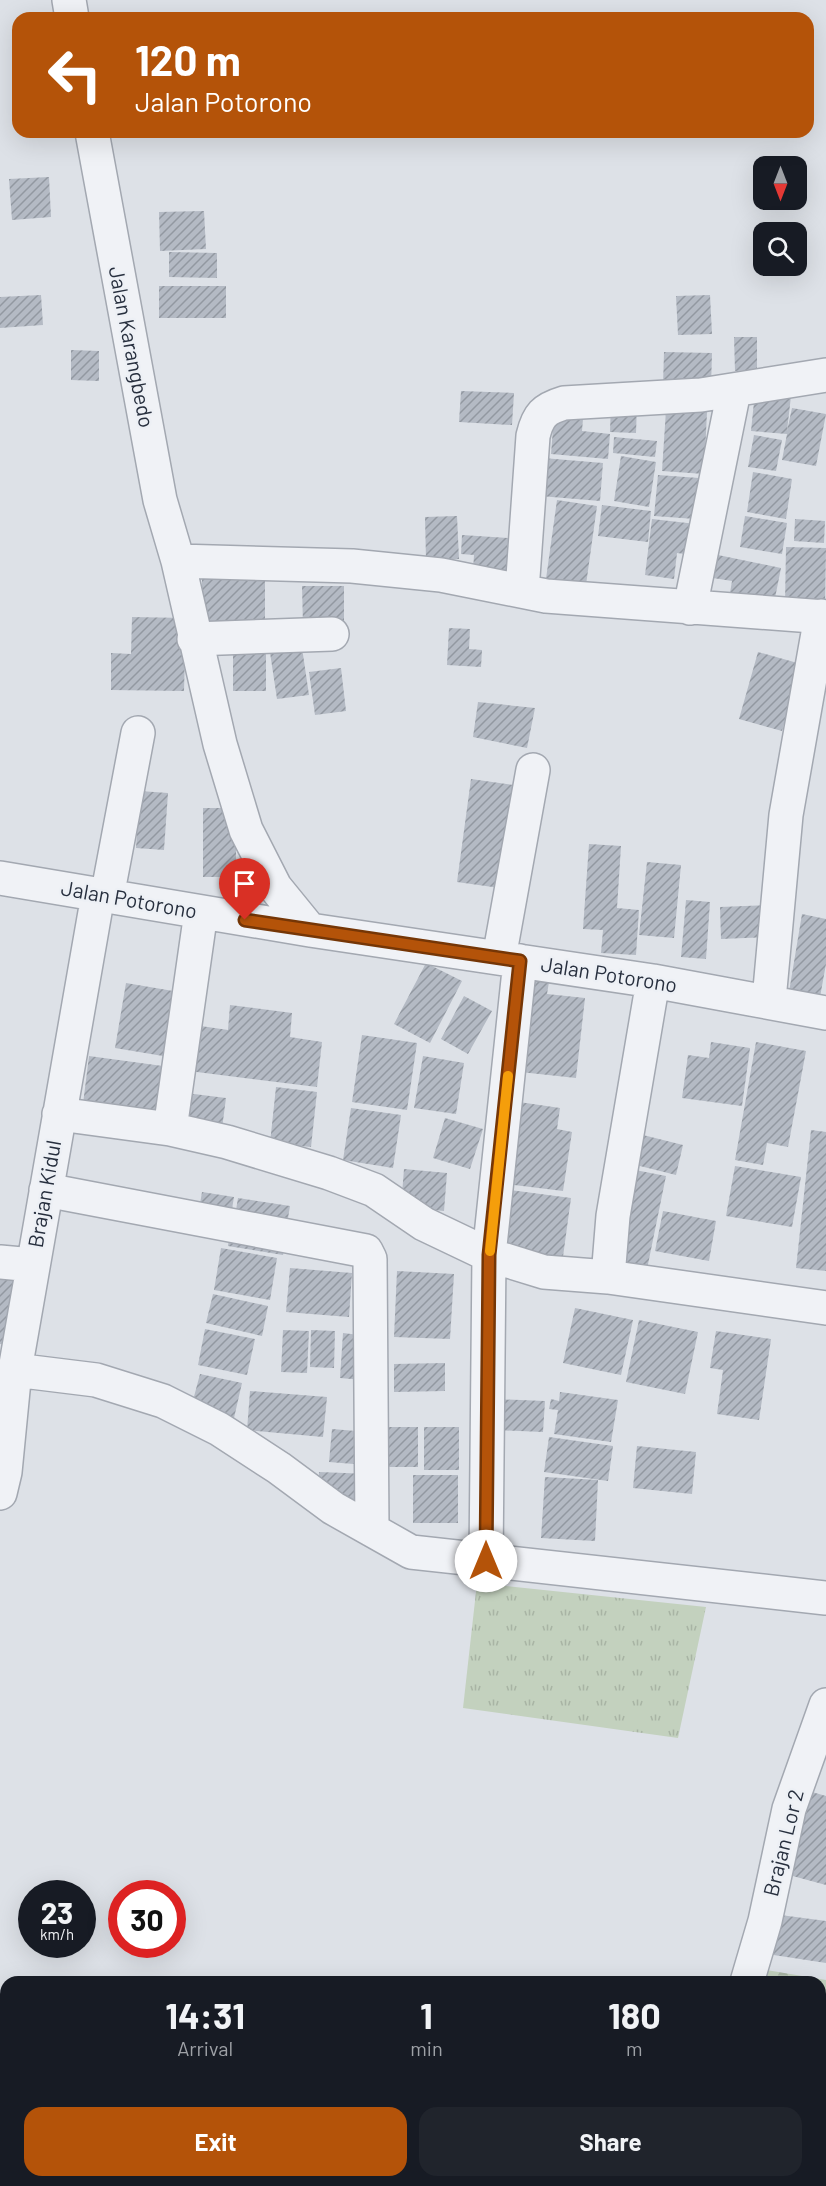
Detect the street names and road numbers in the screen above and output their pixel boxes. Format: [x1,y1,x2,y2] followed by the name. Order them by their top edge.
[105,264,160,430] street label: Jalan Karangbedo
[59,874,199,923] street label: Jalan Potorono
[539,950,679,997] street label: Jalan Potorono
[22,1138,65,1249] street label: Brajan Kidul
[757,1787,808,1899] street label: Brajan Lor 2

